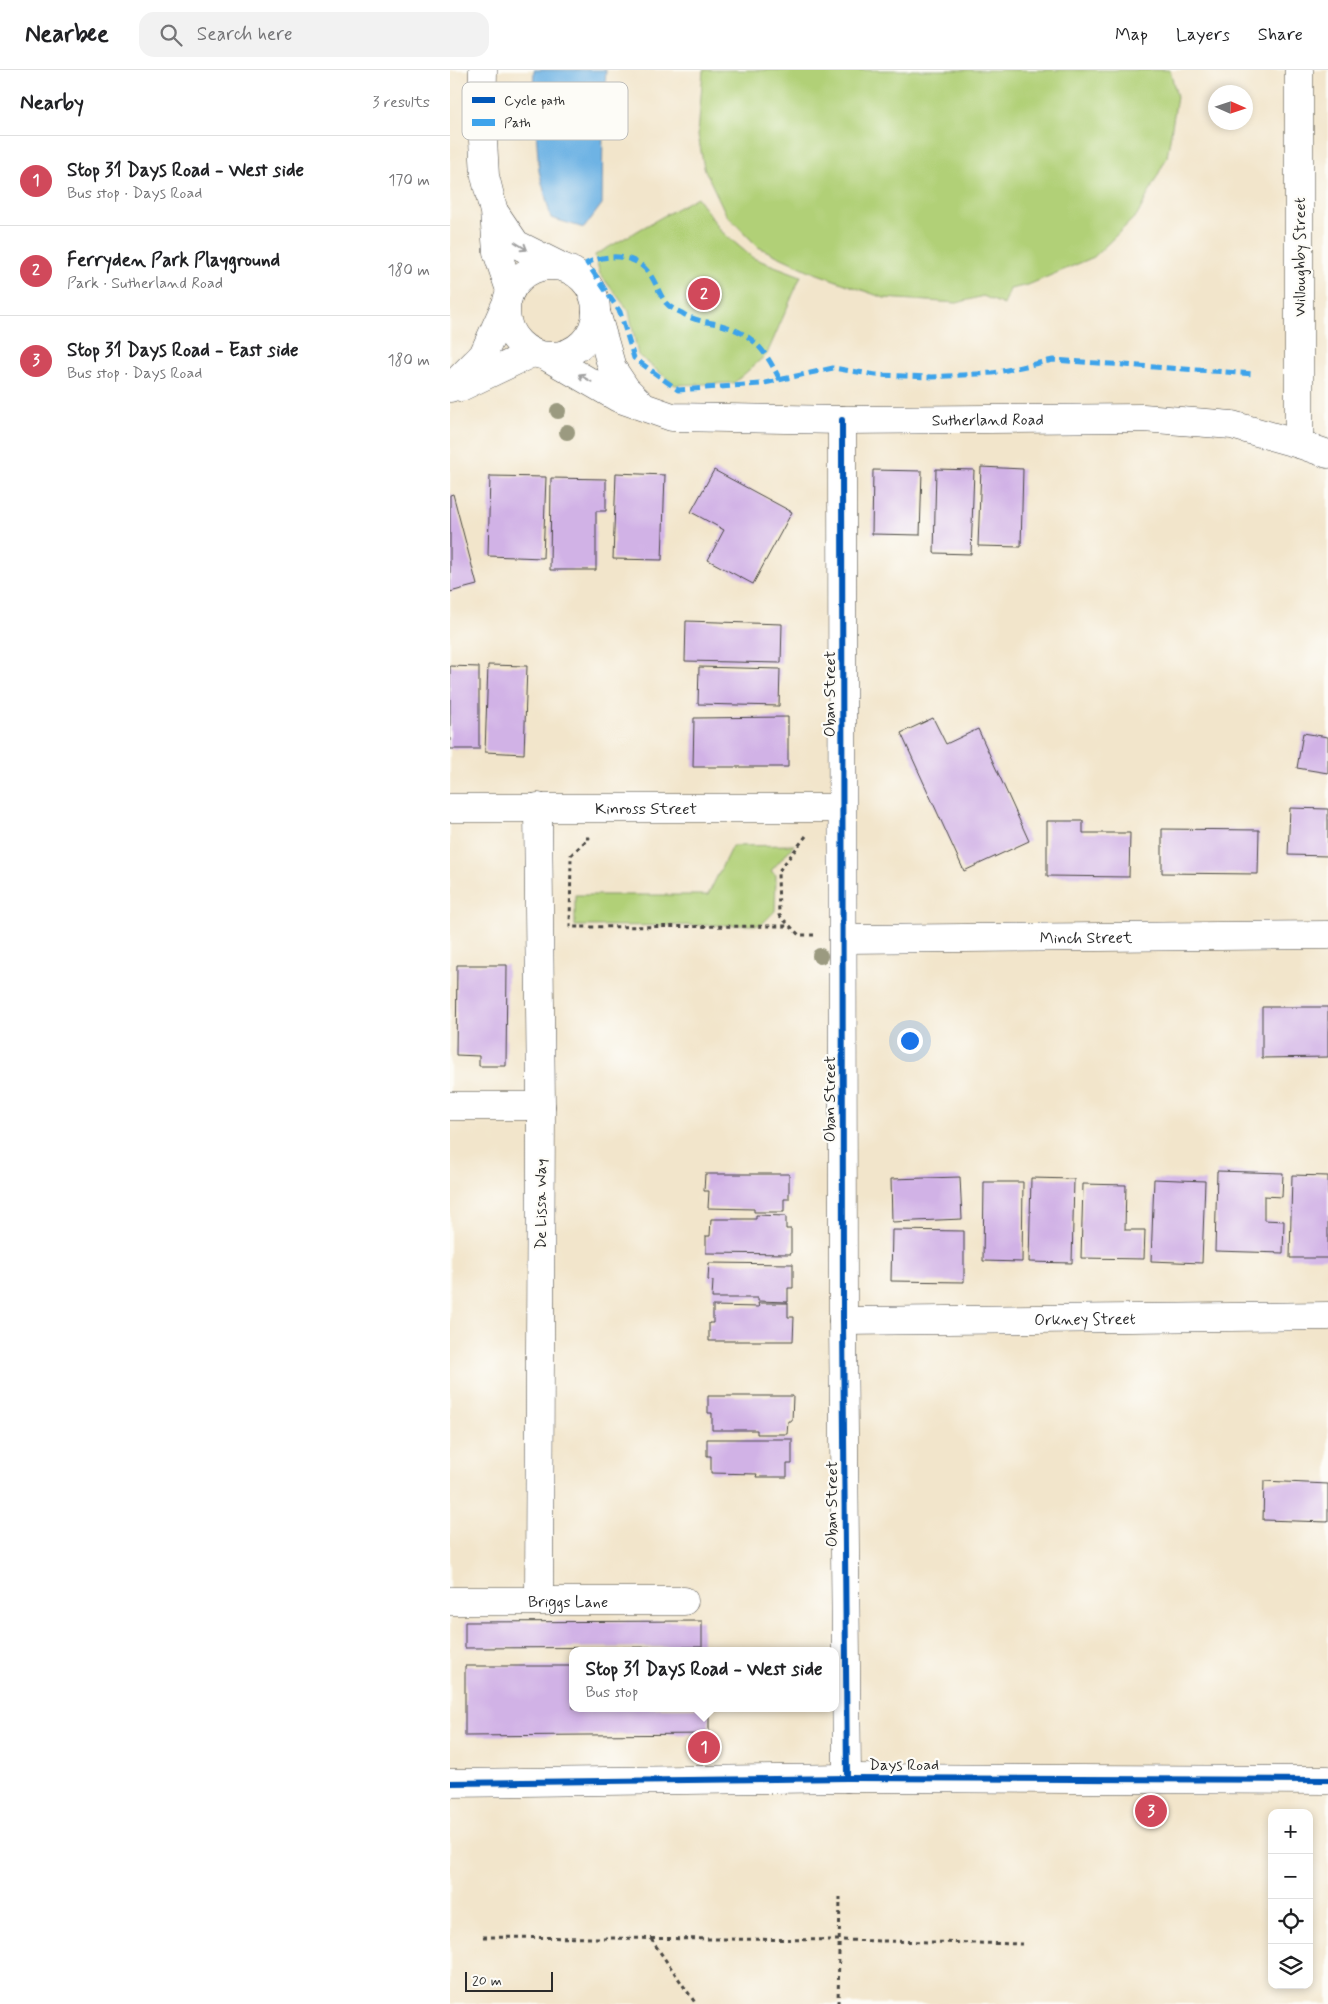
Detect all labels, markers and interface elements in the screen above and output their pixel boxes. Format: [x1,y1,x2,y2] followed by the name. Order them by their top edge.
[139,12,489,57] search box
[25,19,109,50] text: Nearbee
[157,21,185,49] icon: search
[197,22,293,47] text: Search here
[1115,23,1148,47] text: Map
[1176,23,1230,47] text: Layers
[1258,23,1303,47] text: Share
[462,82,628,140] legend
[1208,85,1253,130] north arrow
[20,89,84,117] text: Nearby
[372,92,430,113] text: 3 results
[504,92,565,110] text: Cycle path
[504,114,531,132] text: Path
[67,158,304,183] text: Stop 31 Days Road - West side
[32,170,40,191] text: 1
[388,170,430,191] text: 170 m
[67,183,202,204] text: Bus stop · Days Road
[1290,197,1311,317] street label: Willoughby Street
[514,240,528,251] one-way arrow
[67,248,280,273] text: Ferryden Park Playground
[32,260,40,281] text: 2
[387,260,430,281] text: 180 m
[67,273,223,294] text: Park · Sutherland Road
[688,275,720,313] pin: 2
[67,338,299,363] text: Stop 31 Days Road - East side
[32,350,40,371] text: 3
[387,350,430,371] text: 180 m
[67,363,202,384] text: Bus stop · Days Road
[579,373,593,383] one-way arrow
[932,410,1044,431] street label: Sutherland Road
[820,650,841,737] street label: Oban Street
[595,799,697,820] street label: Kinross Street
[1040,928,1133,949] street label: Minch Street
[897,1028,923,1054] your location
[820,1055,841,1142] street label: Oban Street
[531,1159,552,1249] street label: De Lissa Way
[1034,1309,1136,1331] street label: Orkney Street
[822,1460,843,1547] street label: Oban Street
[528,1592,608,1614] street label: Briggs Lane
[569,1647,839,1712] popup
[585,1657,823,1682] text: Stop 31 Days Road - West side
[585,1682,638,1703] text: Bus stop
[688,1728,720,1766] pin: 1
[869,1755,939,1776] street label: Days Road
[1135,1792,1167,1830] pin: 3
[1268,1809,1313,1989] map controls
[1268,1809,1313,1854] button: +
[1268,1854,1313,1899] button: −
[1268,1899,1313,1944] button: locate
[1268,1944,1313,1989] button: layers
[465,1969,552,1992] scale bar
[472,1972,502,1990] text: 20 m

